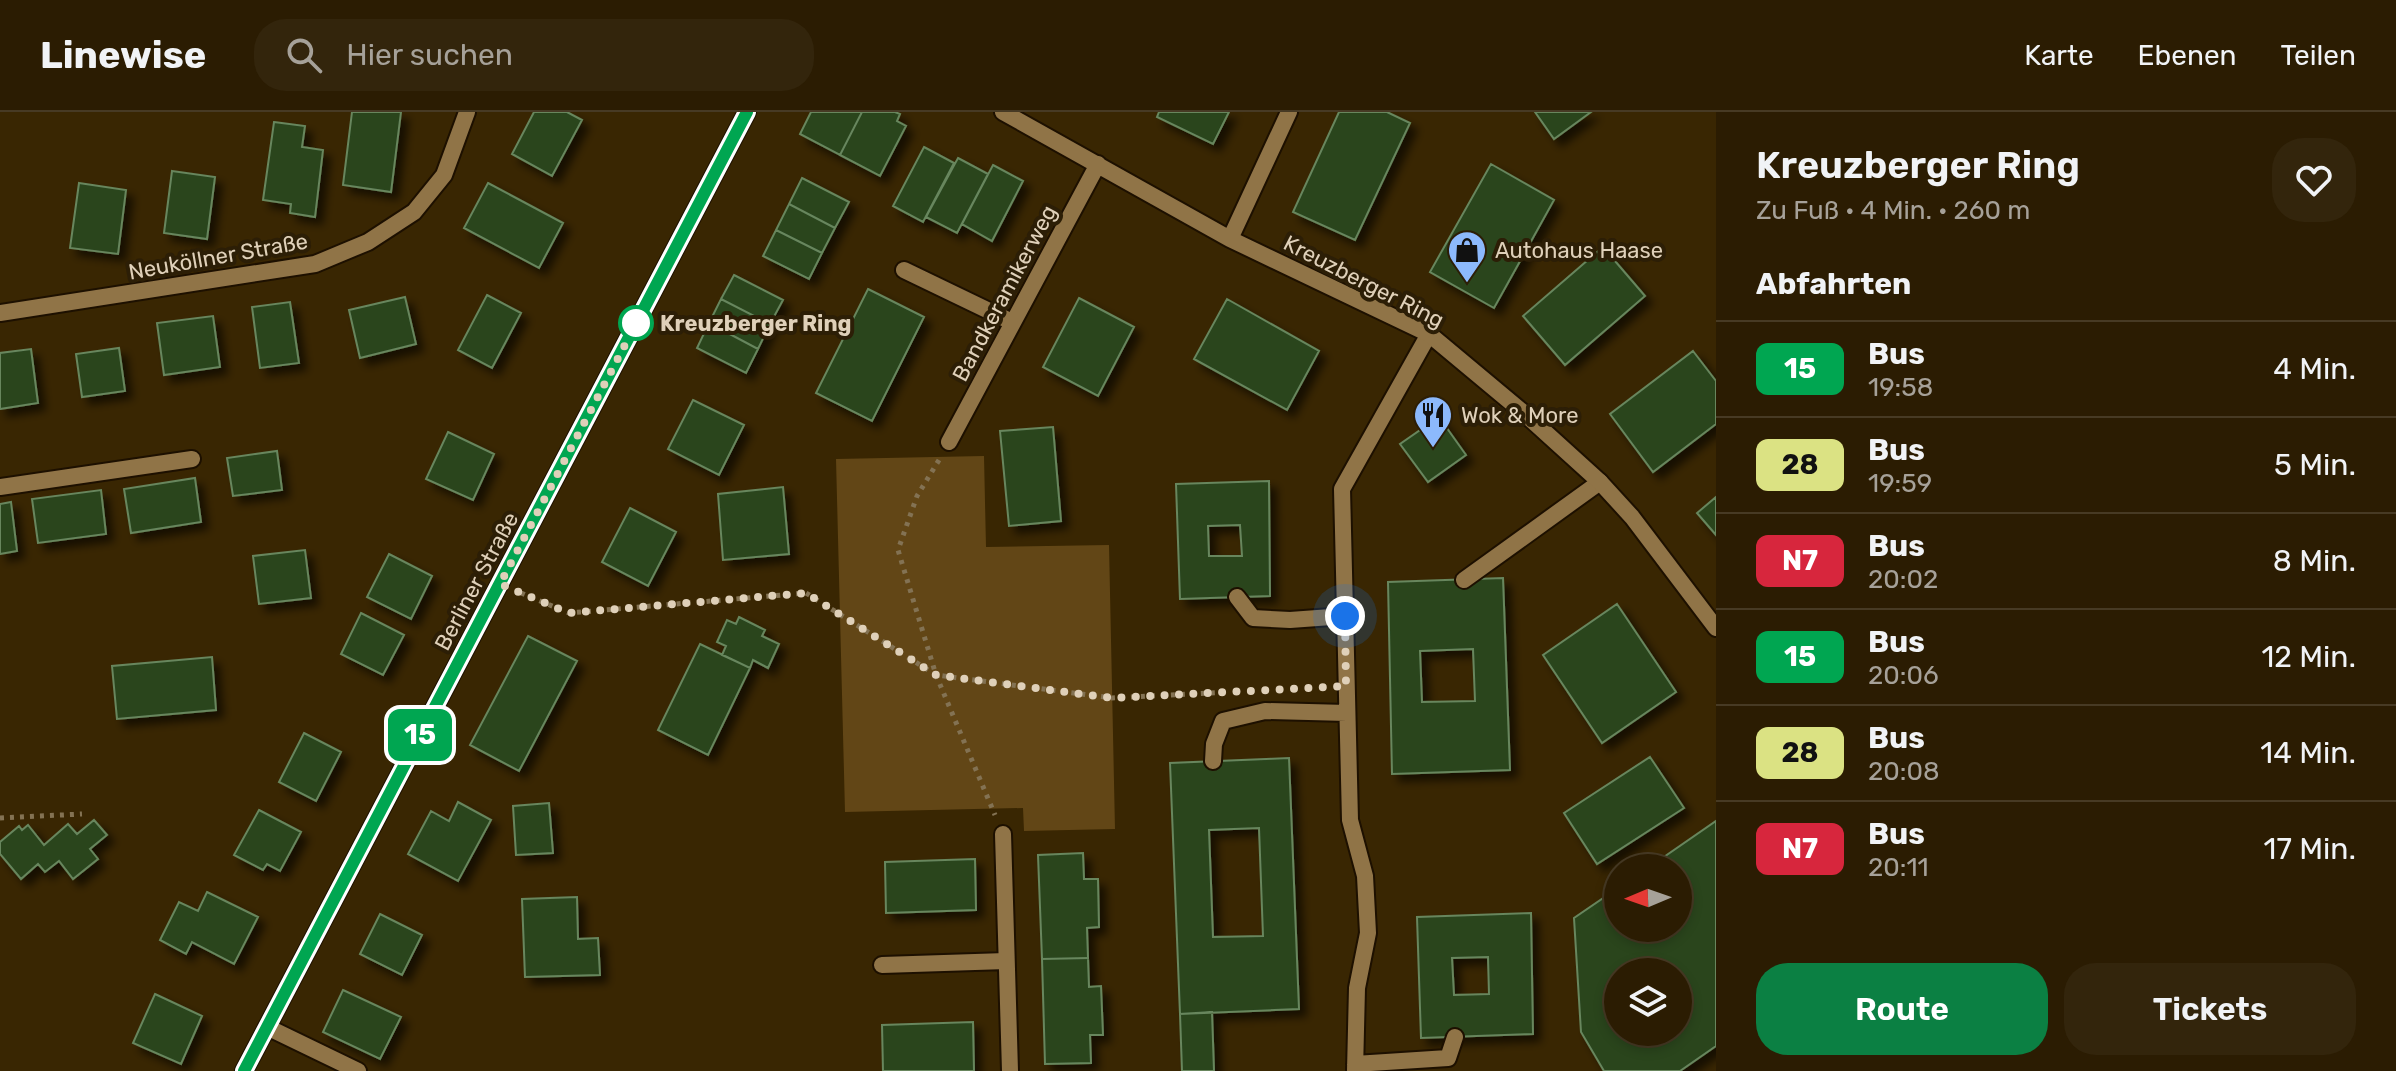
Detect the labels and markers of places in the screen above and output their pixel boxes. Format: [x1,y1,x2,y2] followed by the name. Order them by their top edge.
[1446,229,1488,284] shop icon: Autohaus Haase
[1495,237,1663,264] place label: Autohaus Haase
[619,306,653,340] marker: Kreuzberger Ring
[660,310,852,337] place label: Kreuzberger Ring
[1412,394,1454,449] restaurant icon: Wok & More
[1461,402,1579,429] place label: Wok & More

